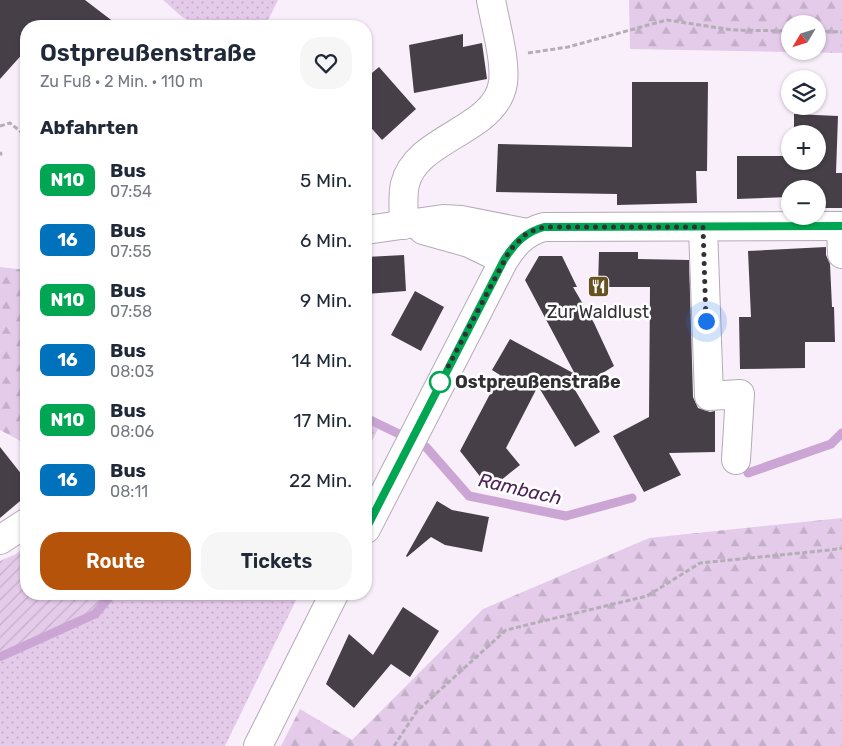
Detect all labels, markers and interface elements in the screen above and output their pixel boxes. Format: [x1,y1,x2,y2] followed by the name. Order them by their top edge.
[781,15,826,60] north arrow
[781,15,826,225] map controls
[300,37,352,89] button: heart
[40,39,256,67] text: Ostpreußenstraße
[781,70,826,115] button: layers
[40,72,203,91] text: Zu Fuß · 2 Min. · 110 m
[40,116,138,139] text: Abfahrten
[781,125,826,170] button: +
[110,159,146,182] text: Bus
[50,169,85,191] text: N10
[300,169,352,192] text: 5 Min.
[781,180,826,225] button: −
[110,182,152,201] text: 07:54
[110,219,146,242] text: Bus
[57,229,78,251] text: 16
[300,229,352,252] text: 6 Min.
[110,242,151,261] text: 07:55
[586,275,610,299] restaurant icon: Zur Waldlust
[110,279,146,302] text: Bus
[50,289,85,311] text: N10
[300,289,352,312] text: 9 Min.
[547,301,649,323] place label: Zur Waldlust
[110,302,152,321] text: 07:58
[694,309,719,334] your location
[110,339,146,362] text: Bus
[57,349,78,371] text: 16
[291,349,352,372] text: 14 Min.
[110,362,154,381] text: 08:03
[429,371,451,393] marker: Ostpreußenstraße
[455,371,621,393] place label: Ostpreußenstraße
[110,399,146,422] text: Bus
[50,409,85,431] text: N10
[293,409,352,432] text: 17 Min.
[110,422,154,441] text: 08:06
[110,459,146,482] text: Bus
[476,468,564,510] water label: Rambach
[57,469,78,491] text: 16
[289,469,352,492] text: 22 Min.
[110,482,148,501] text: 08:11
[40,532,191,590] button: Route
[201,532,352,590] button: Tickets

